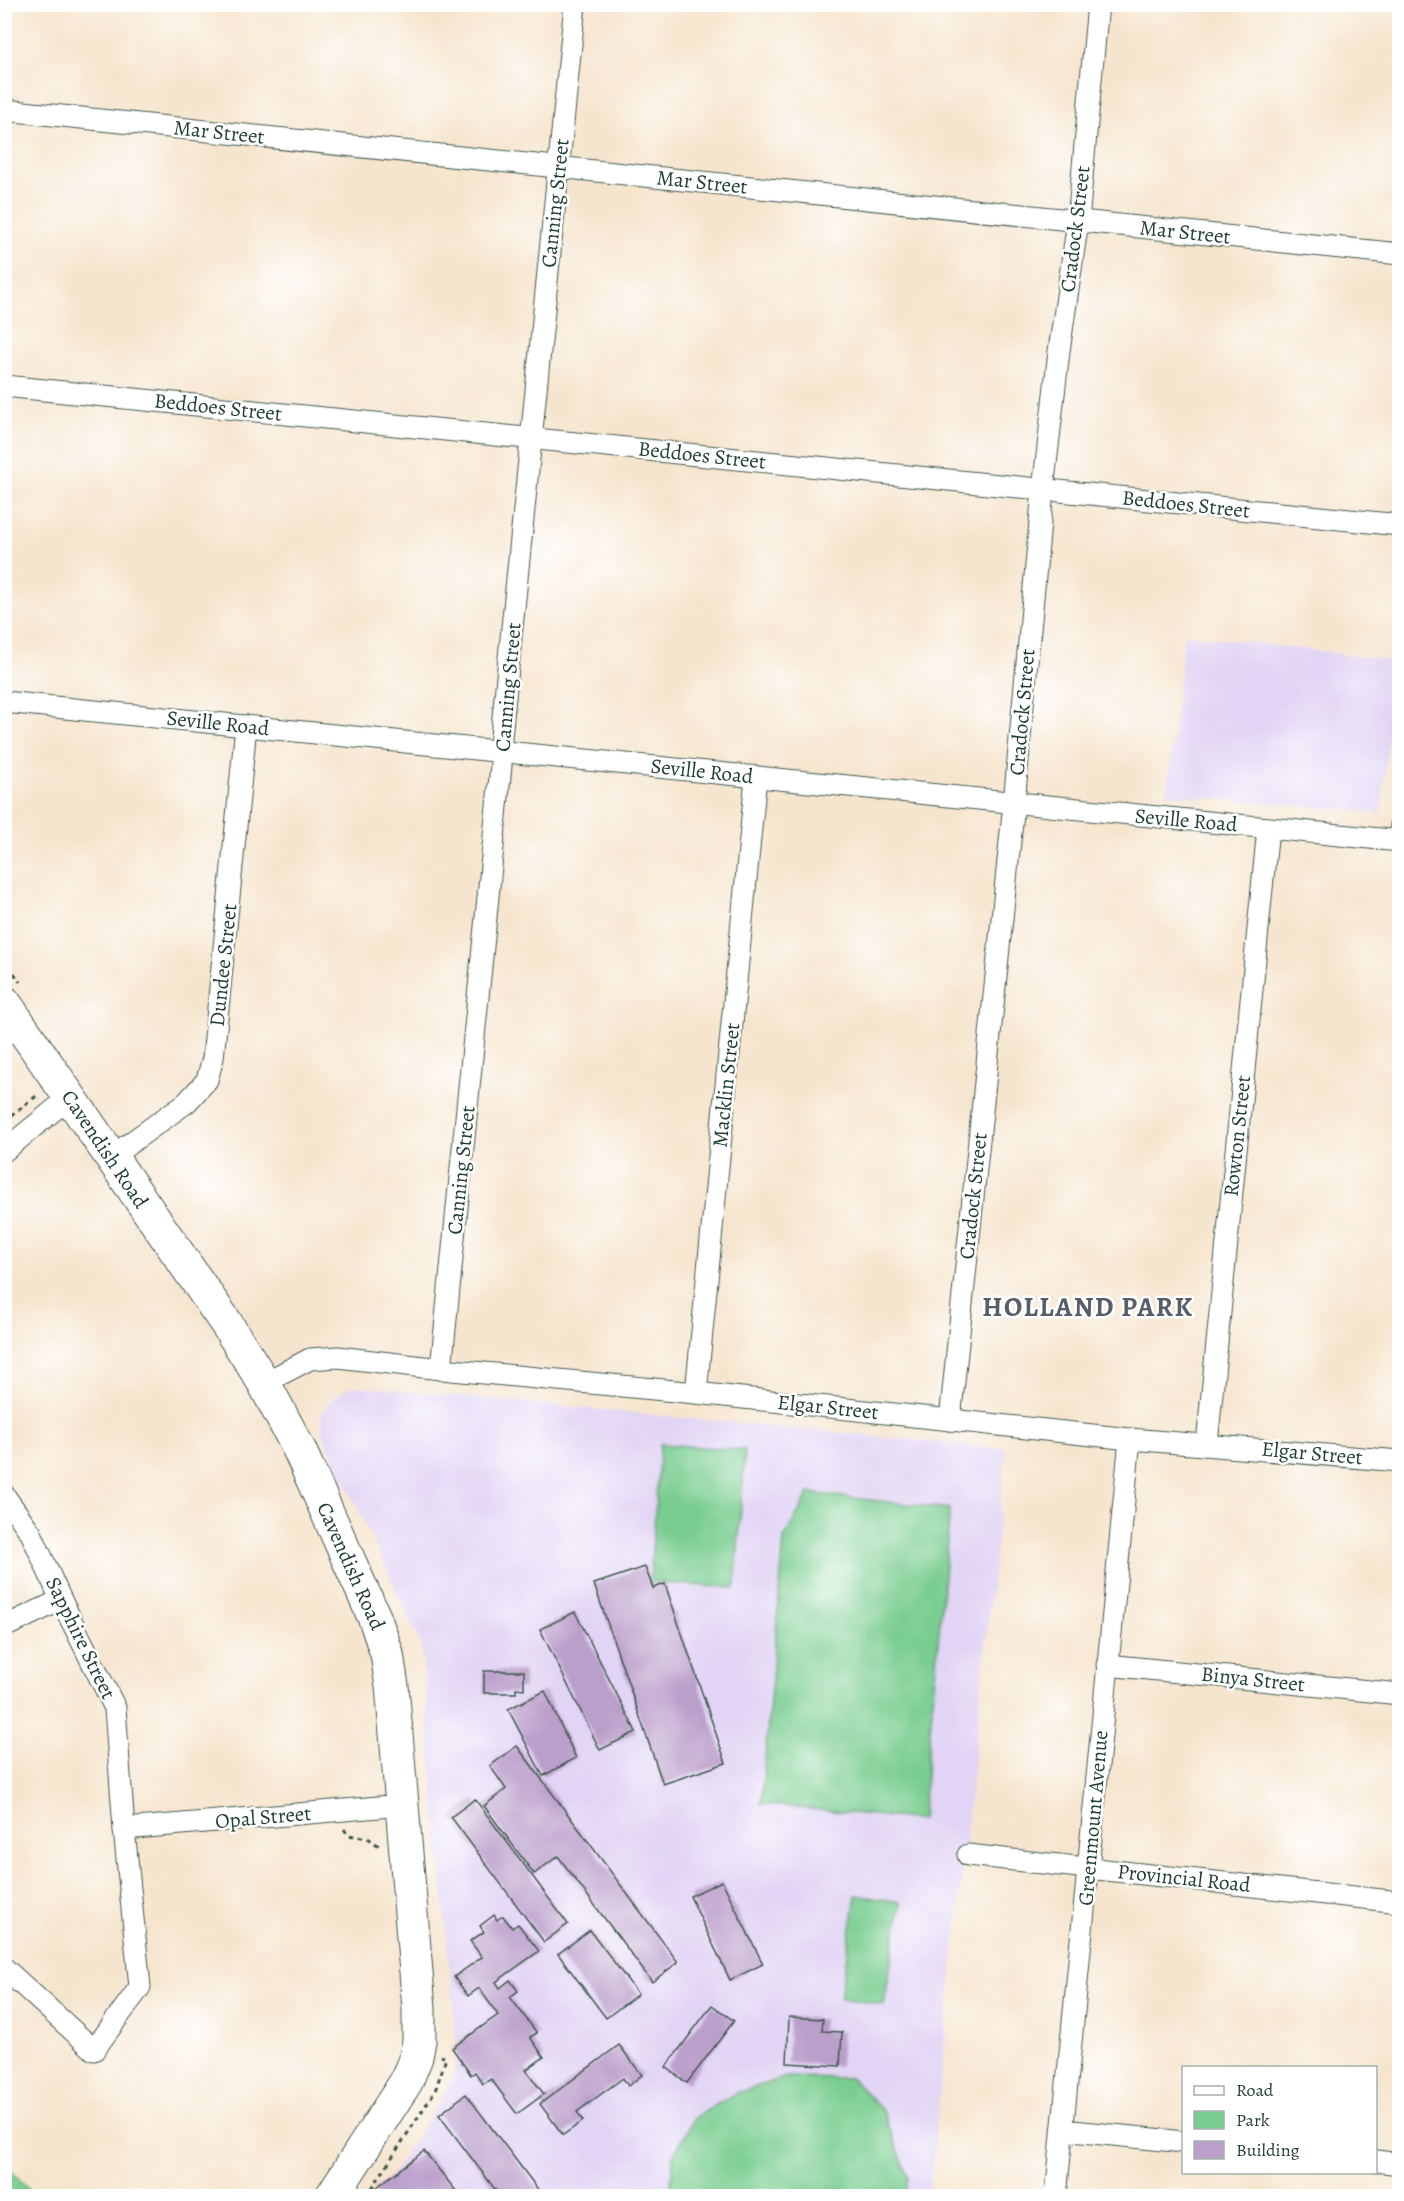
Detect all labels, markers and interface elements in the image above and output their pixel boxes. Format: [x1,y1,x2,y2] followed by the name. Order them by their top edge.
[172,113,266,151] street label: Mar Street
[534,137,576,269] street label: Canning Street
[655,163,749,201] street label: Mar Street
[1053,164,1097,294] street label: Cradock Street
[1138,213,1232,251] street label: Mar Street
[153,386,283,428] street label: Beddoes Street
[637,434,767,476] street label: Beddoes Street
[1121,483,1251,525] street label: Beddoes Street
[488,621,528,753] street label: Canning Street
[1003,647,1041,777] street label: Cradock Street
[165,704,271,742] street label: Seville Road
[649,752,755,790] street label: Seville Road
[1134,802,1239,838] street label: Seville Road
[203,902,243,1028] street label: Dundee Street
[706,1021,746,1149] street label: Macklin Street
[1217,1074,1257,1198] street label: Rowton Street
[55,1084,155,1214] street label: Cavendish Road
[440,1104,482,1236] street label: Canning Street
[952,1131,994,1261] street label: Cradock Street
[982,1289,1194,1325] district label: HOLLAND PARK
[776,1388,880,1426] street label: Elgar Street
[1260,1435,1364,1471] street label: Elgar Street
[310,1498,392,1635] street label: Cavendish Road
[39,1572,123,1704] street label: Sapphire Street
[1200,1660,1306,1698] street label: Binya Street
[1071,1729,1115,1907] street label: Greenmount Avenue
[214,1799,312,1835] street label: Opal Street
[1116,1857,1253,1899] street label: Provincial Road
[1182,2066,1377,2174] legend
[1236,2078,1274,2102] text: Road
[1236,2108,1270,2132] text: Park
[1236,2138,1300,2162] text: Building

